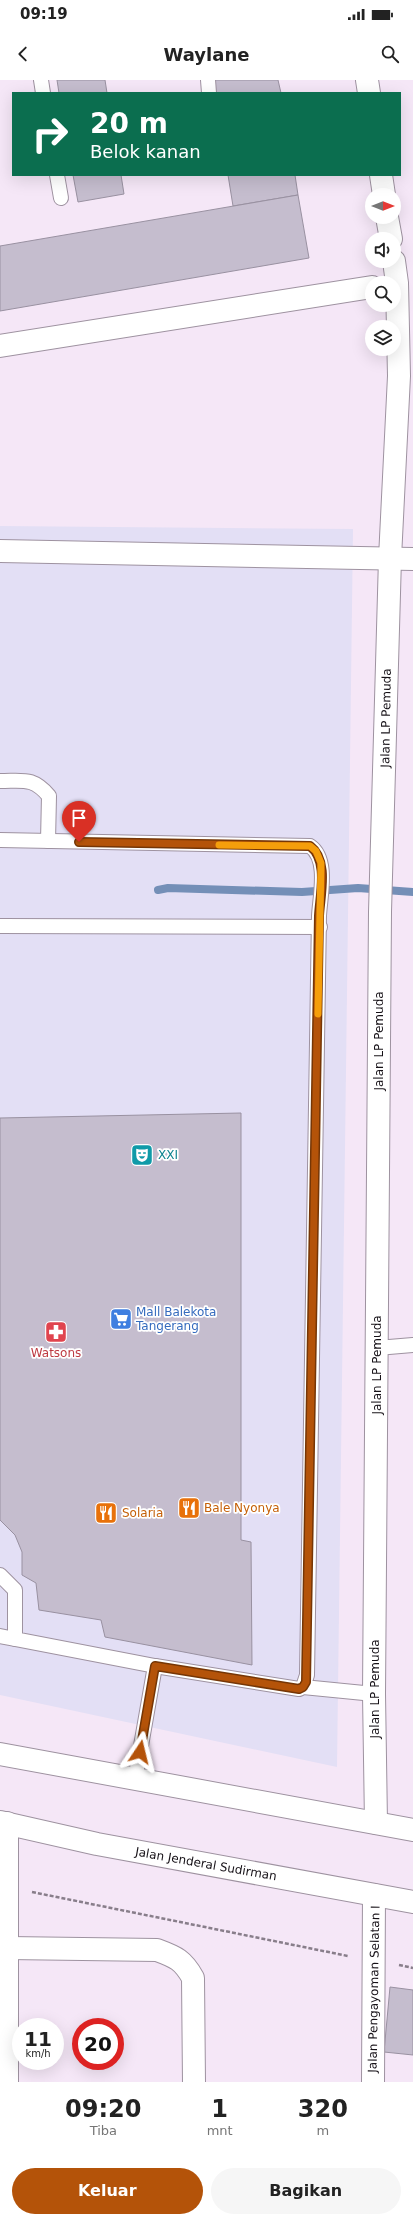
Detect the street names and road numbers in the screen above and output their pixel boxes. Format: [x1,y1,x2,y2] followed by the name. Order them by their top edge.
[378,668,394,769] street label: Jalan LP Pemuda
[372,991,386,1092] street label: Jalan LP Pemuda
[370,1315,384,1416] street label: Jalan LP Pemuda
[368,1639,382,1740] street label: Jalan LP Pemuda
[133,1844,278,1883] street label: Jalan Jenderal Sudirman
[366,1905,382,2074] street label: Jalan Pengayoman Selatan I

